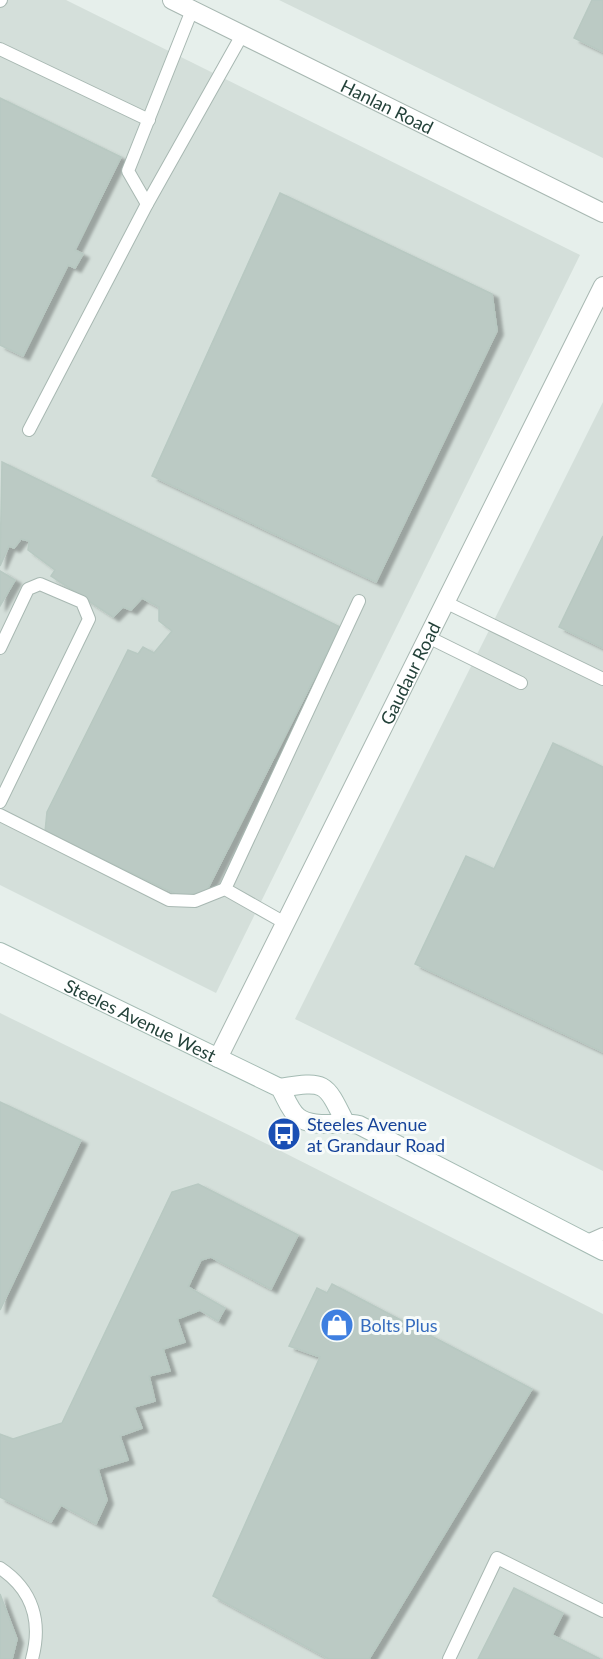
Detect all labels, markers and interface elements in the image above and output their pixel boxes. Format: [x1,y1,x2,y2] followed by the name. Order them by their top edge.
[337,74,437,138] street label: Hanlan Road
[375,618,445,728] street label: Gaudaur Road
[61,974,220,1067] street label: Steeles Avenue West
[307,1113,445,1156] place label: Steeles Avenue at Grandaur Road
[266,1116,302,1152] bus stop icon: Steeles Avenue at Grandaur Road
[319,1307,355,1343] shop icon: Bolts Plus
[360,1314,438,1336] place label: Bolts Plus

